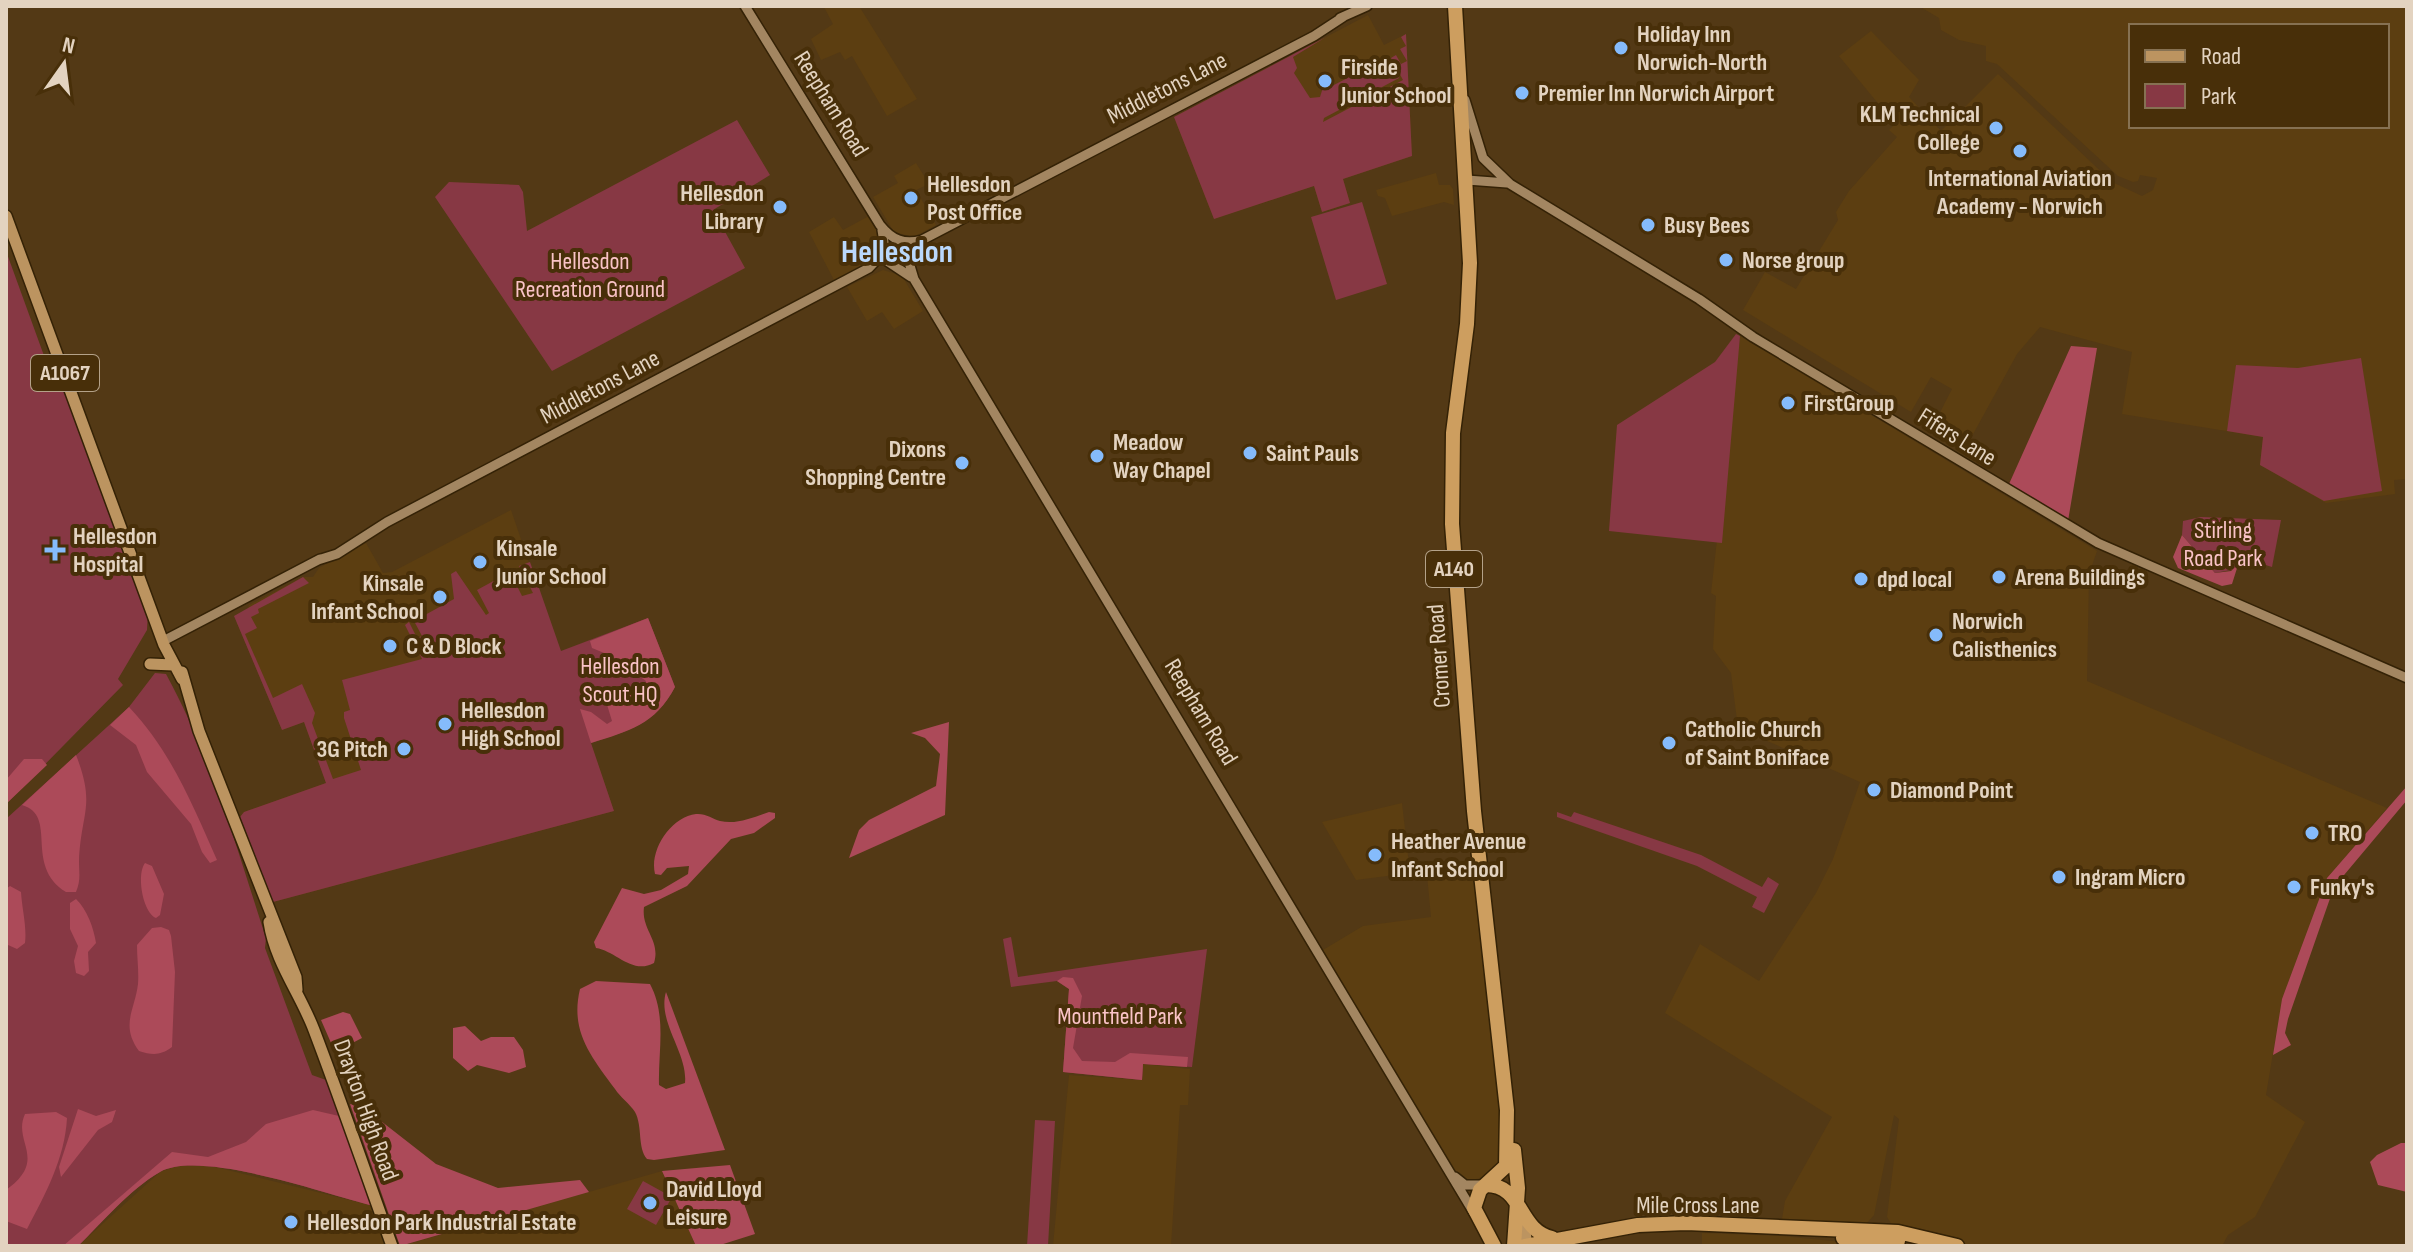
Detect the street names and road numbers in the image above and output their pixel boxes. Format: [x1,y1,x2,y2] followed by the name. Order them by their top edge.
[1102,45,1232,131] street label: Middletons Lane
[787,46,875,162] street label: Reepham Road
[536,344,664,430] street label: Middletons Lane
[31,355,99,391] road number: A1067
[1912,402,2002,472] street label: Fifers Lane
[1426,551,1482,587] road number: A140
[1421,603,1457,709] street label: Cromer Road
[1158,654,1244,770] street label: Reepham Road
[327,1035,405,1185] street label: Drayton High Road
[1636,1191,1760,1220] street label: Mile Cross Lane

